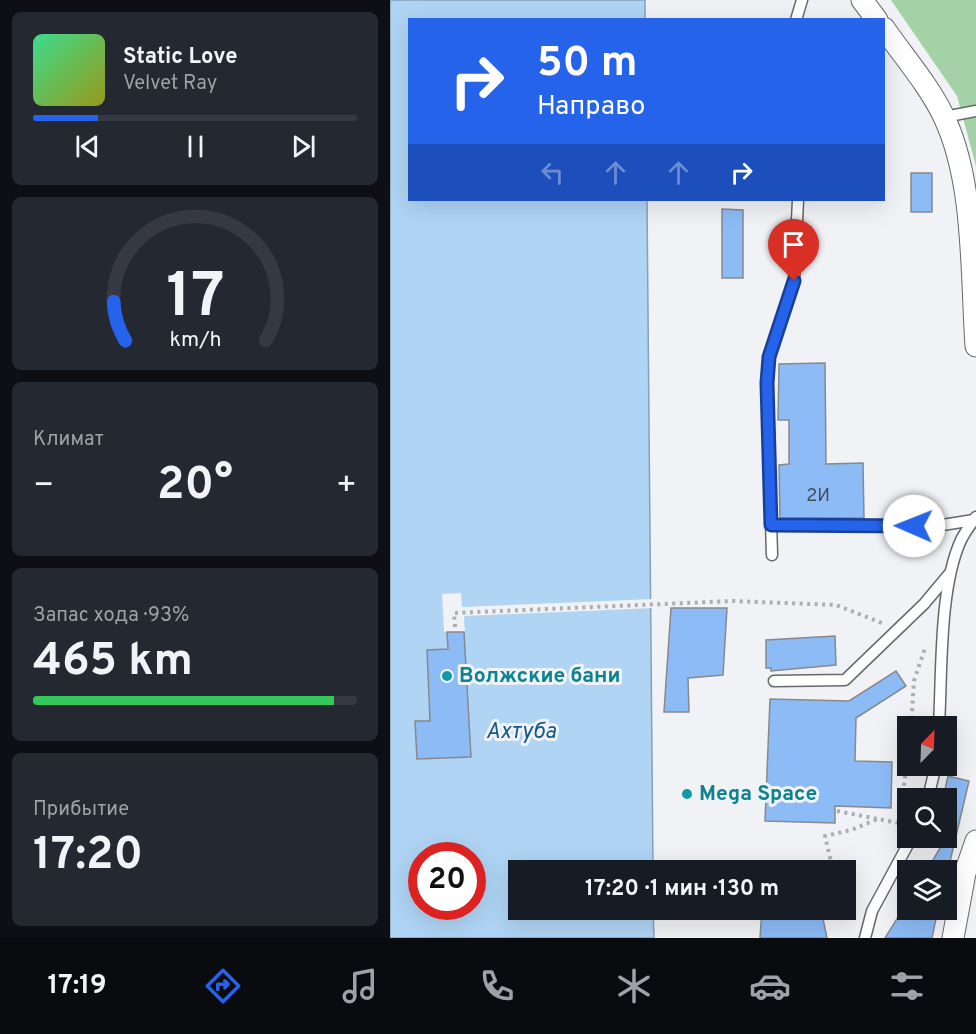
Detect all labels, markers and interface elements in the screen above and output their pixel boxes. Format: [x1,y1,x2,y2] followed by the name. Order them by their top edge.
[537,38,638,91] text: 50 m
[438,42,516,120] icon: right
[123,44,237,71] text: Static Love
[123,71,217,97] text: Velvet Ray
[537,90,645,124] text: Направо
[71,130,104,163] icon: previous
[179,130,212,163] icon: pause
[287,130,320,163] icon: next
[536,156,569,189] icon: left
[599,156,632,189] icon: ahead
[662,156,695,189] icon: ahead
[725,156,758,189] icon: right
[768,219,819,281] pin
[777,228,810,261] icon: arrive
[166,260,224,339] text: 17
[169,327,221,354] text: km/h
[33,427,104,453] text: Климат
[157,458,233,515] text: 20°
[33,466,54,508] text: −
[336,466,357,508] text: +
[806,485,830,508] house number: 2И
[882,494,946,558] position arrow
[33,603,189,629] text: Запас хода · 93%
[33,634,193,691] text: 465 km
[459,663,621,690] place label: Волжские бани
[440,669,454,683] marker: Волжские бани
[897,716,957,776] north arrow
[897,716,957,920] map controls
[486,719,557,746] water label: Ахтуба
[699,781,817,808] place label: Mega Space
[680,787,694,801] marker: Mega Space
[897,788,957,848] button: search
[33,797,129,823] text: Прибытие
[33,828,143,885] text: 17:20
[408,842,486,920] speed limit sign: 20
[897,860,957,920] button: layers
[585,876,779,903] text: 17:20 · 1 мин · 130 m
[202,965,244,1007] icon: directions
[339,965,381,1007] icon: music
[476,965,518,1007] icon: phone
[613,965,655,1007] icon: climate
[749,965,791,1007] icon: car
[886,965,928,1007] icon: filters
[47,969,107,1003] text: 17:19

